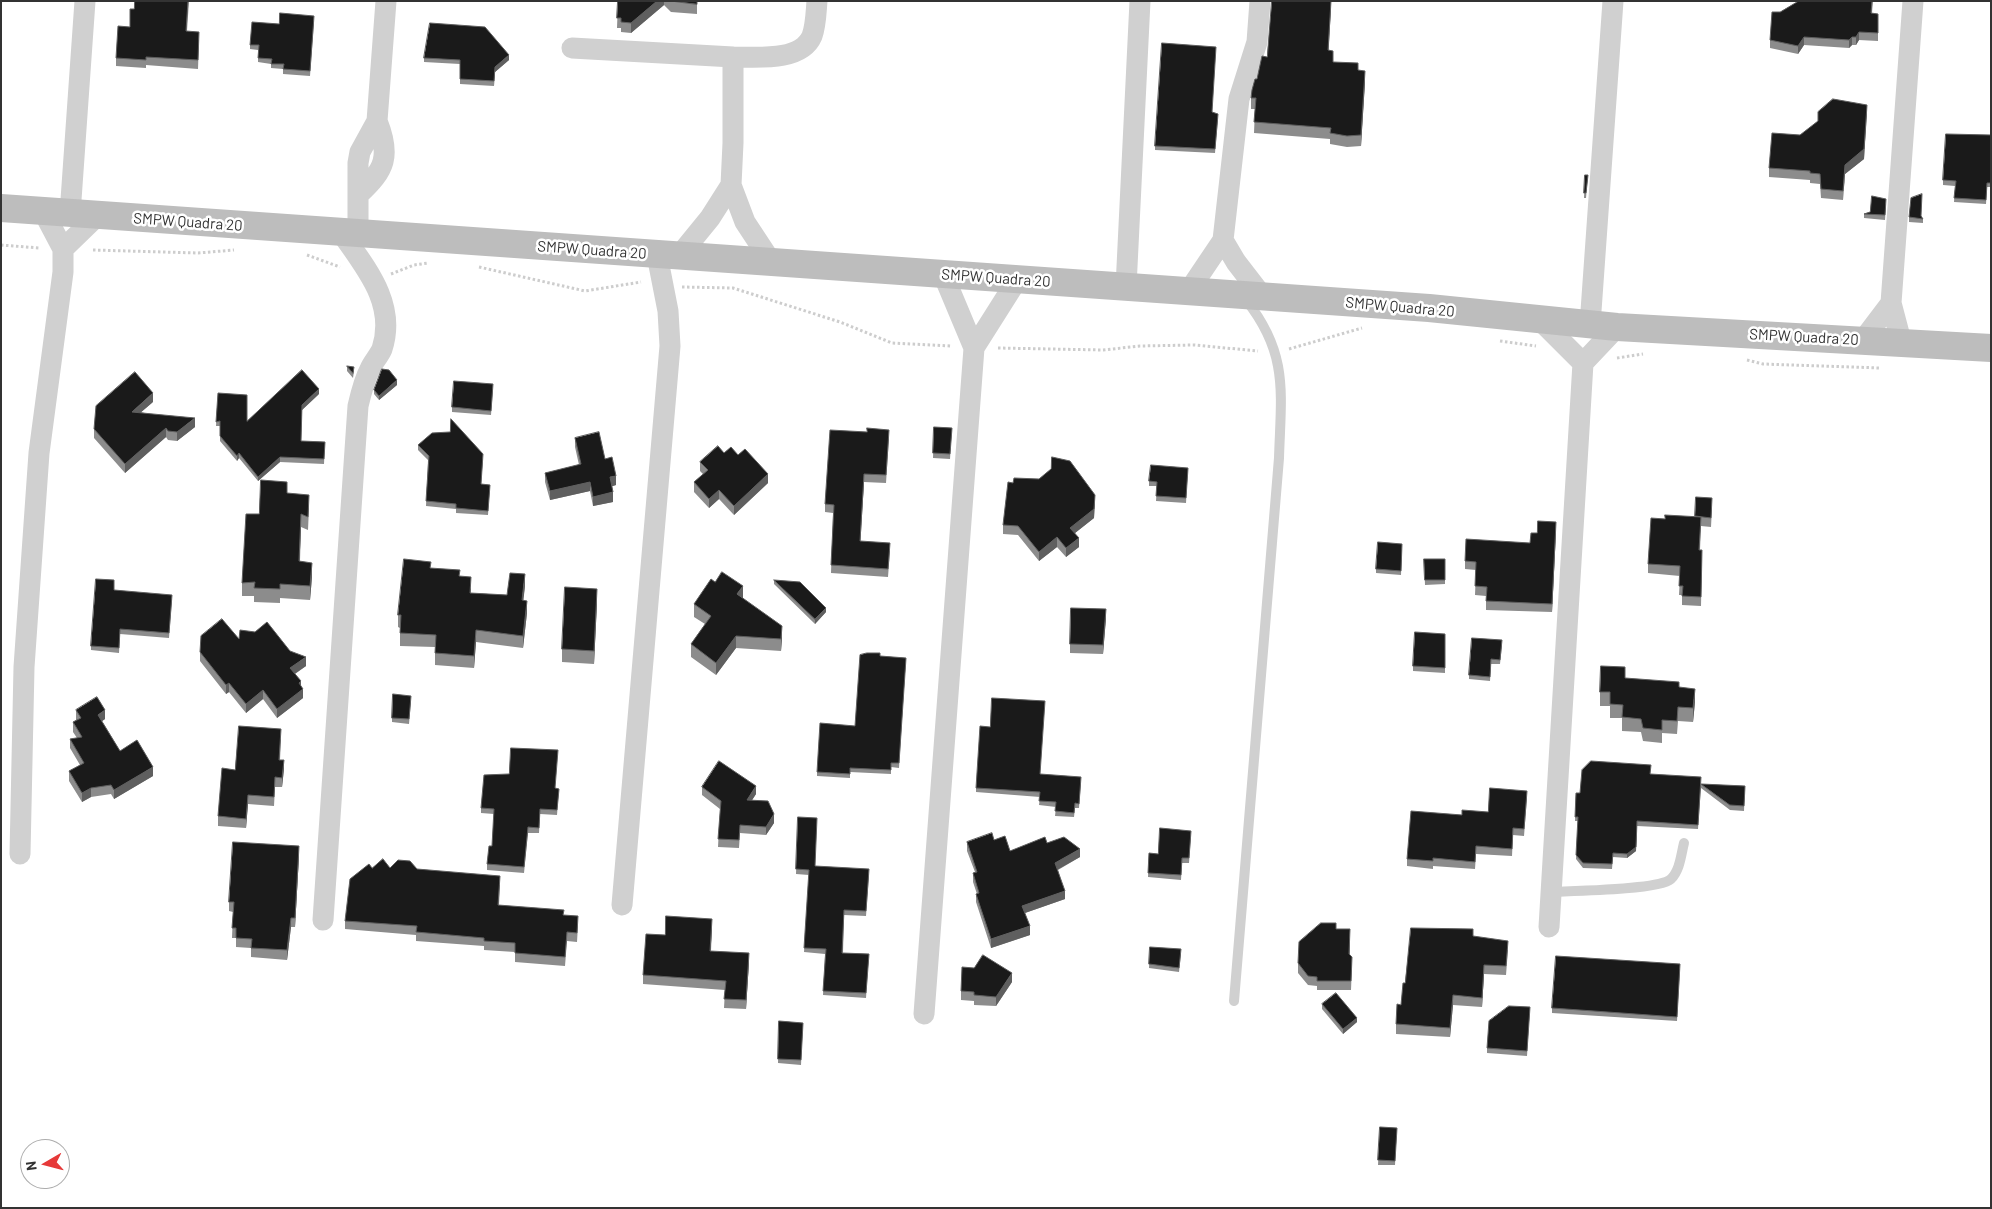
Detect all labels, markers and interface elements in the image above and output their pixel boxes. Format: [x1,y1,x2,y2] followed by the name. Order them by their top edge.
[133,209,243,235] street label: SMPW Quadra 20
[537,237,647,263] street label: SMPW Quadra 20
[941,265,1051,291] street label: SMPW Quadra 20
[1345,293,1455,321] street label: SMPW Quadra 20
[1749,325,1859,349] street label: SMPW Quadra 20
[20,1139,70,1189] north arrow
[22,1160,40,1172] text: N

